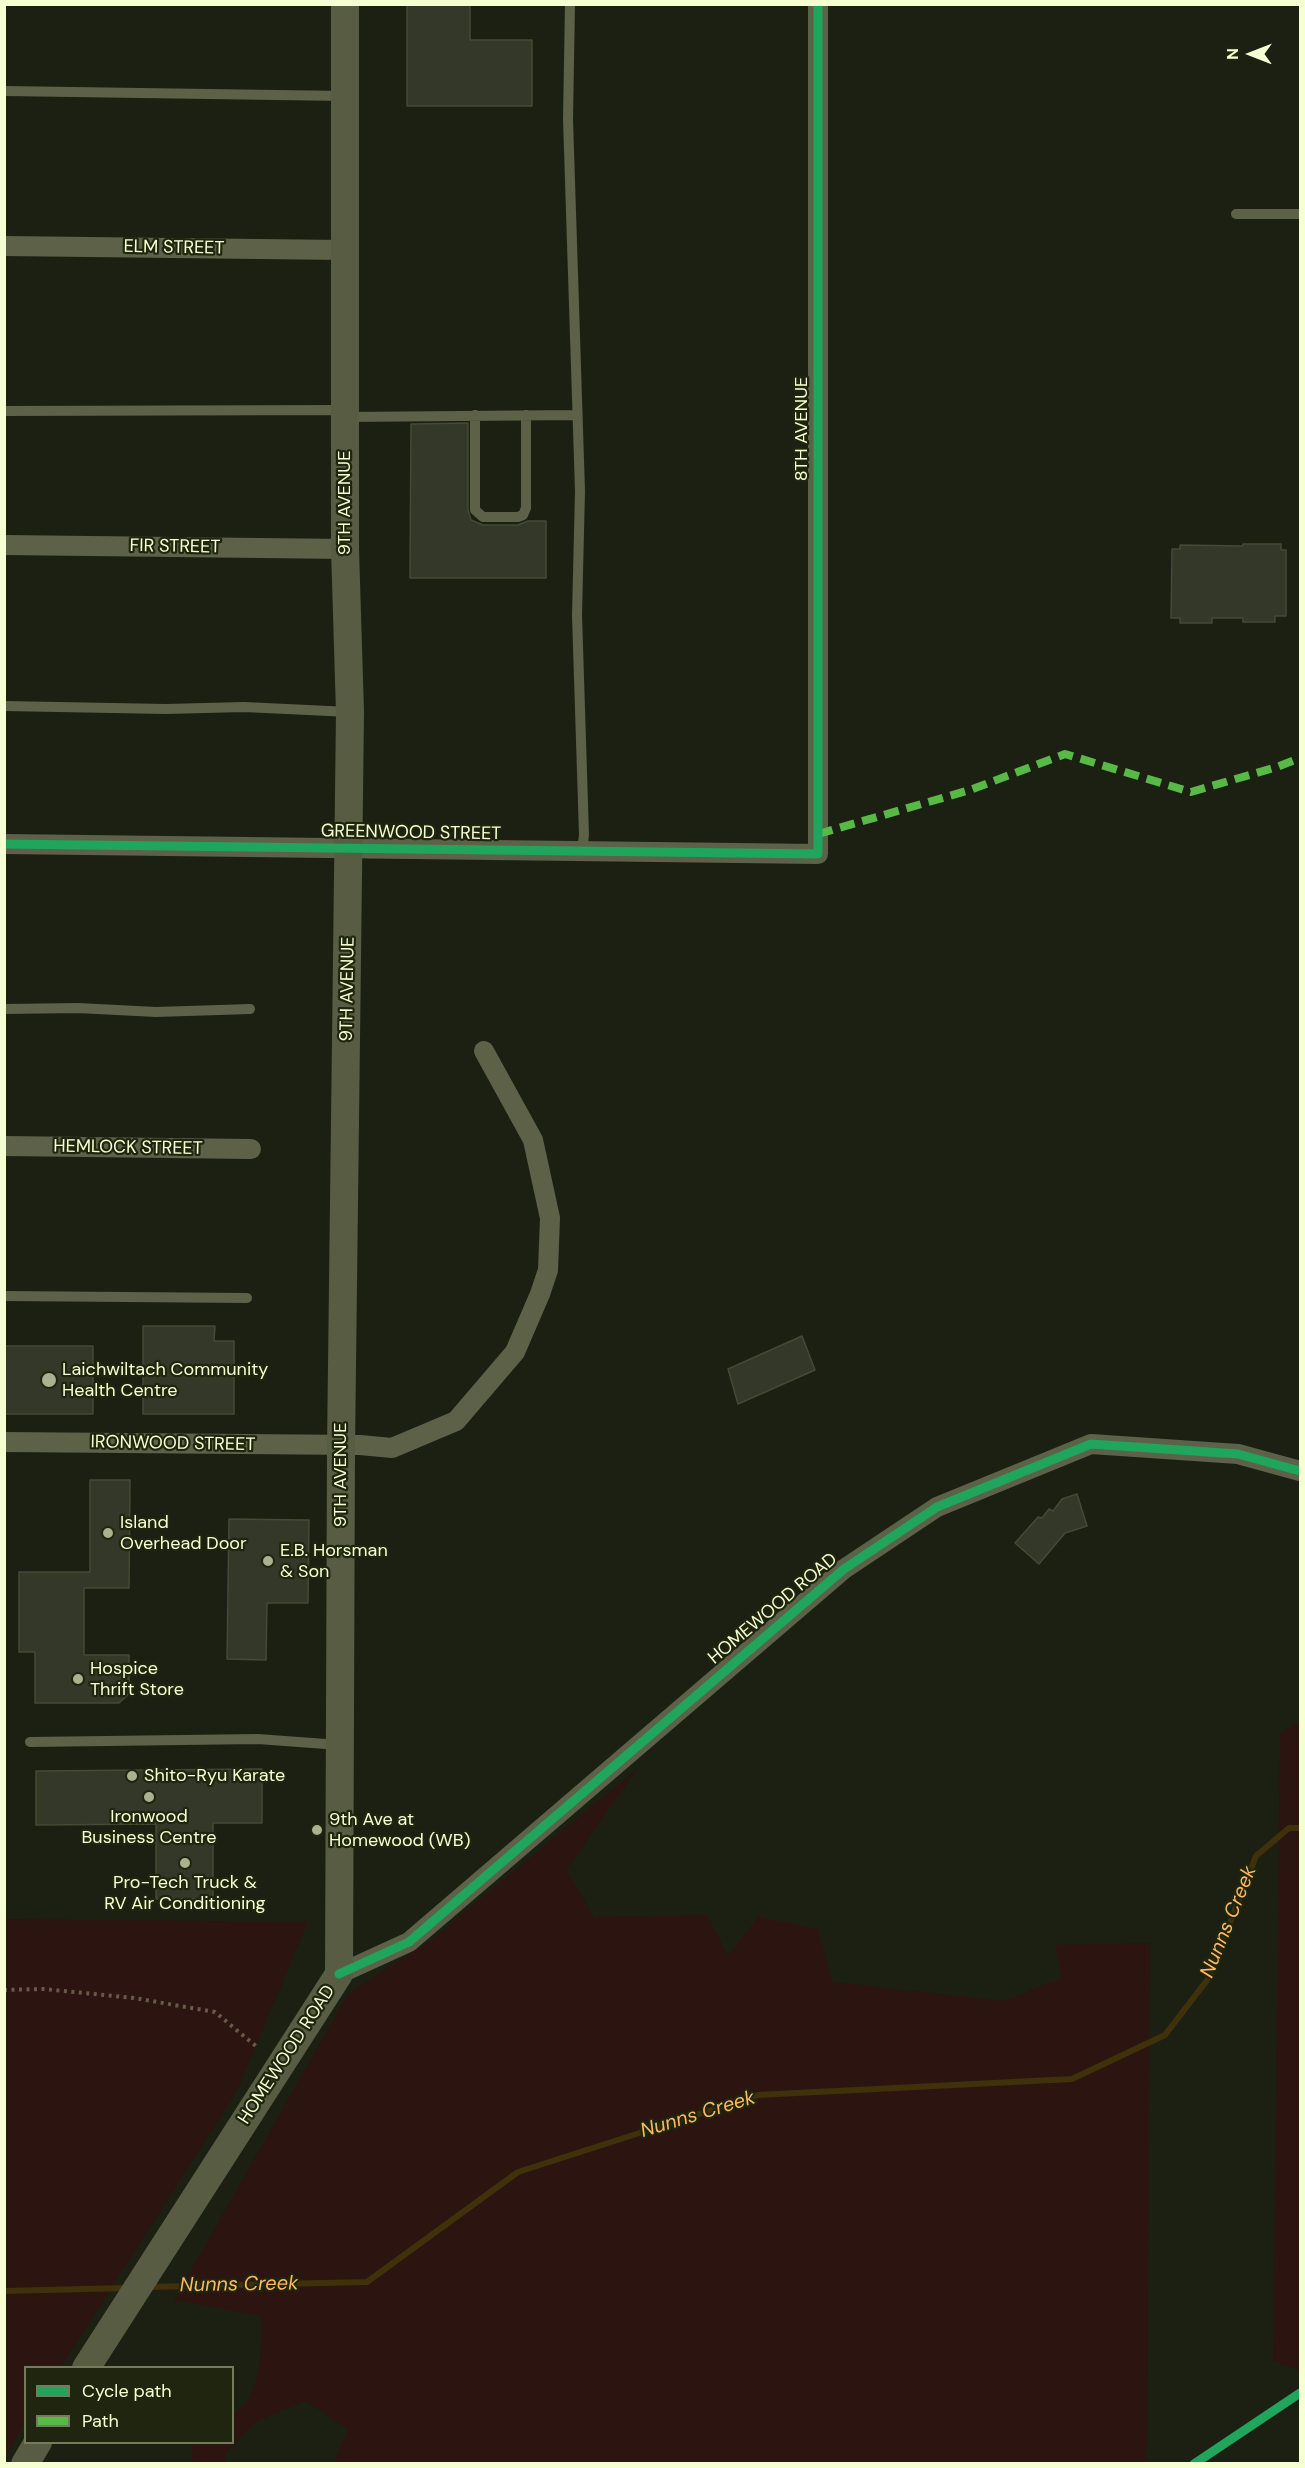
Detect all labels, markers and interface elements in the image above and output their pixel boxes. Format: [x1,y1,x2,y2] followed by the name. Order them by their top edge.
[1221,24,1281,84] north arrow
[1222,48,1243,60] text: N
[123,236,225,260] street label: ELM STREET
[791,377,813,481] street label: 8TH AVENUE
[334,451,356,555] street label: 9TH AVENUE
[129,535,221,559] street label: FIR STREET
[321,821,501,845] street label: GREENWOOD STREET
[336,936,360,1042] street label: 9TH AVENUE
[53,1136,203,1160] street label: HEMLOCK STREET
[62,1359,268,1402] place label: Laichwiltach Community Health Centre
[40,1371,58,1389] marker: Laichwiltach Community Health Centre
[330,1423,352,1527] street label: 9TH AVENUE
[91,1432,255,1456] street label: IRONWOOD STREET
[120,1512,247,1555] place label: Island Overhead Door
[101,1526,115,1540] marker: Island Overhead Door
[280,1540,388,1582] place label: E.B. Horsman & Son
[704,1549,842,1669] street label: HOMEWOOD ROAD
[261,1554,275,1568] marker: E.B. Horsman & Son
[90,1658,184,1700] place label: Hospice Thrift Store
[71,1672,85,1686] marker: Hospice Thrift Store
[144,1765,285,1787] place label: Shito-Ryu Karate
[125,1769,139,1783] marker: Shito-Ryu Karate
[142,1790,156,1804] marker: Ironwood Business Centre
[82,1806,216,1848] place label: Ironwood Business Centre
[329,1809,470,1852] place label: 9th Ave at Homewood (WB)
[310,1823,324,1837] marker: 9th Ave at Homewood (WB)
[178,1856,192,1870] marker: Pro-Tech Truck & RV Air Conditioning
[1196,1863,1262,1981] water label: Nunns Creek
[104,1872,266,1914] place label: Pro-Tech Truck & RV Air Conditioning
[234,1981,340,2129] street label: HOMEWOOD ROAD
[638,2086,758,2144] water label: Nunns Creek
[180,2272,298,2298] water label: Nunns Creek
[24,2366,234,2444] legend
[82,2379,172,2403] text: Cycle path
[82,2409,119,2433] text: Path

